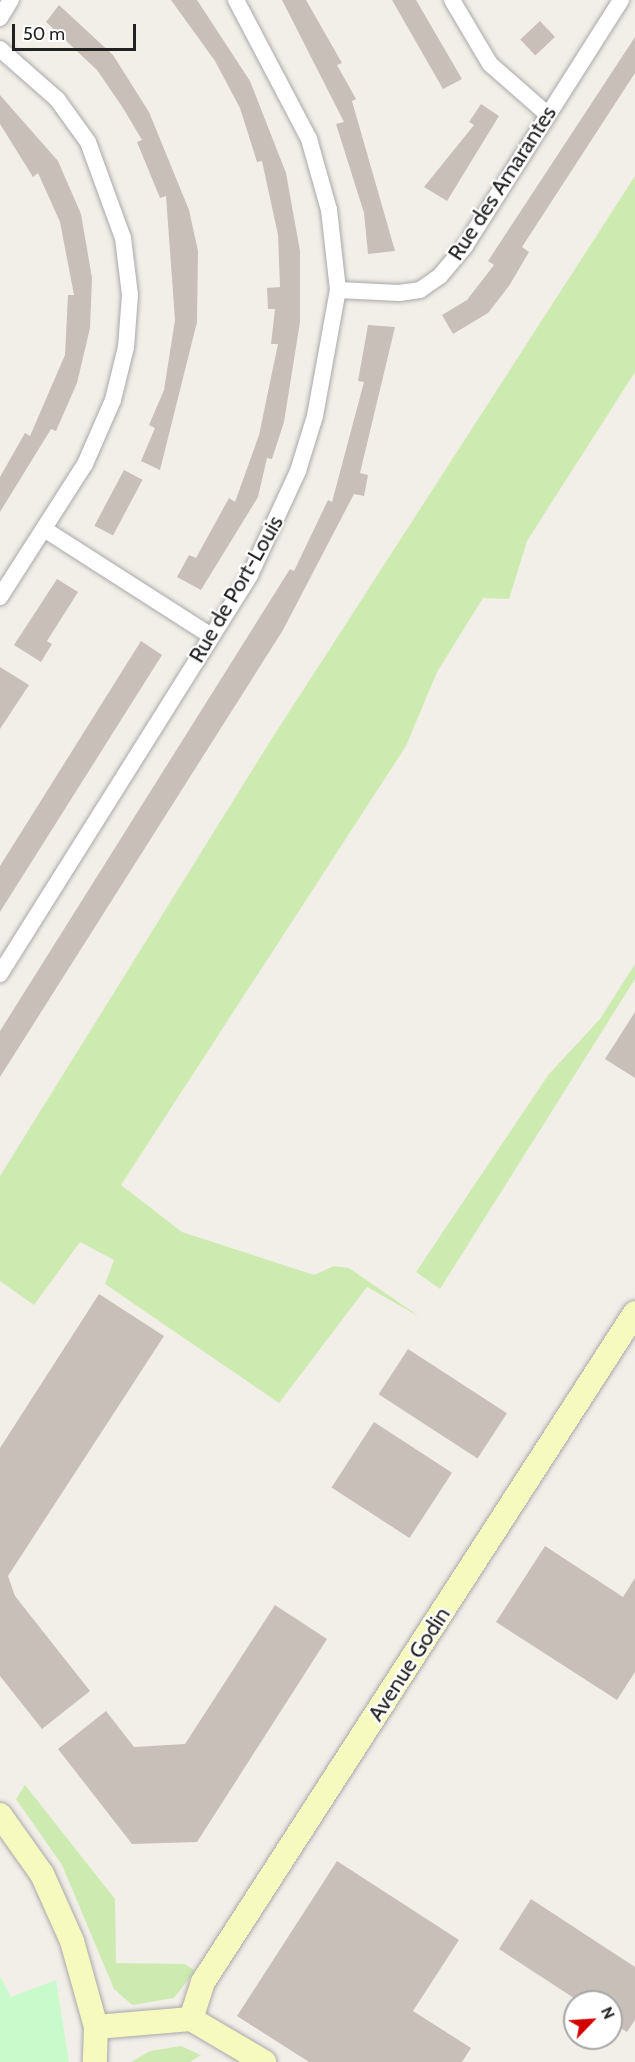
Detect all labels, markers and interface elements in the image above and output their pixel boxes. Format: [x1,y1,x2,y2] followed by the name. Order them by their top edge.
[15,12,140,50] scale bar
[23,23,65,45] text: 50 m
[442,101,562,265] street label: Rue des Amarantes
[183,511,289,667] street label: Rue de Port-Louis
[362,1602,456,1726] street label: Avenue Godin
[563,1990,623,2050] north arrow
[597,2004,619,2022] text: N

